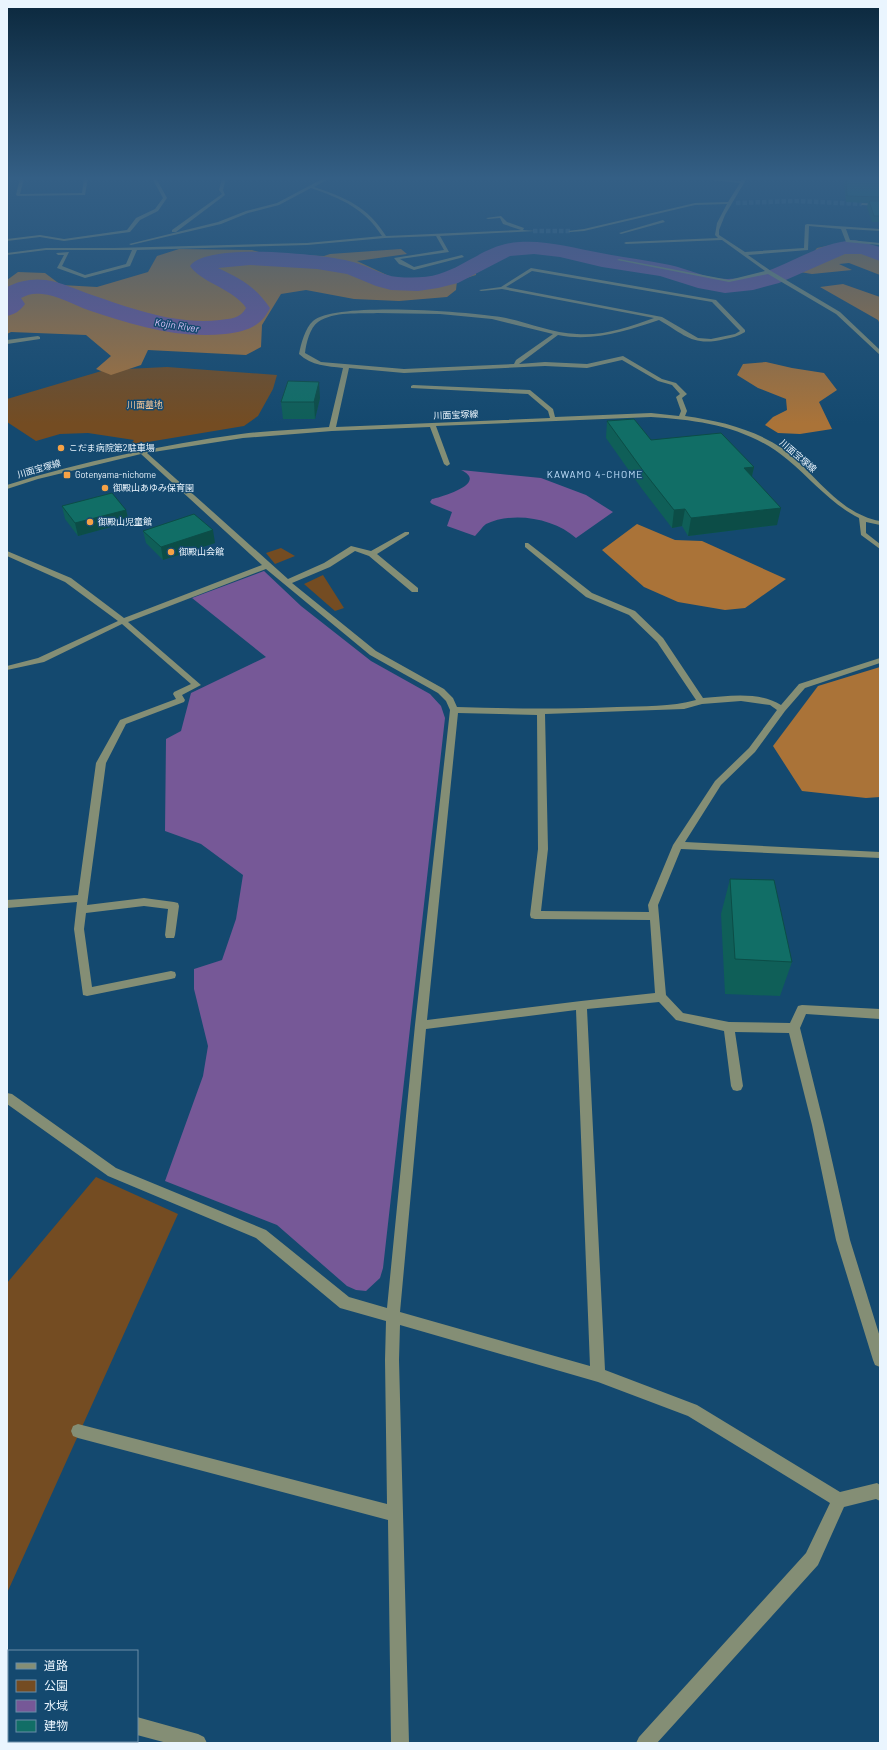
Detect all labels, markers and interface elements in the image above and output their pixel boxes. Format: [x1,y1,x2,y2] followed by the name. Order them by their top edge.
[154,316,200,334] water label: Kojin River
[127,399,163,410] park label: 川面墓地
[433,408,480,421] street label: 川面宝塚線
[778,437,820,475] street label: 川面宝塚線
[69,442,155,453] place label: こだま病院第2駐車場
[56,443,66,453] marker: こだま病院第2駐車場
[16,457,63,480] street label: 川面宝塚線
[547,468,643,480] district label: KAWAMO 4-CHOME
[75,469,156,480] place label: Gotenyama-nichome
[62,470,72,480] marker: Gotenyama-nichome
[113,482,194,493] place label: 御殿山あゆみ保育園
[100,483,110,493] marker: 御殿山あゆみ保育園
[98,516,152,527] place label: 御殿山児童館
[85,517,95,527] marker: 御殿山児童館
[179,546,224,557] place label: 御殿山会館
[166,547,176,557] marker: 御殿山会館
[8,1650,138,1742] legend
[44,1658,68,1672] text: 道路
[44,1678,68,1692] text: 公園
[44,1698,68,1712] text: 水域
[44,1718,68,1732] text: 建物

